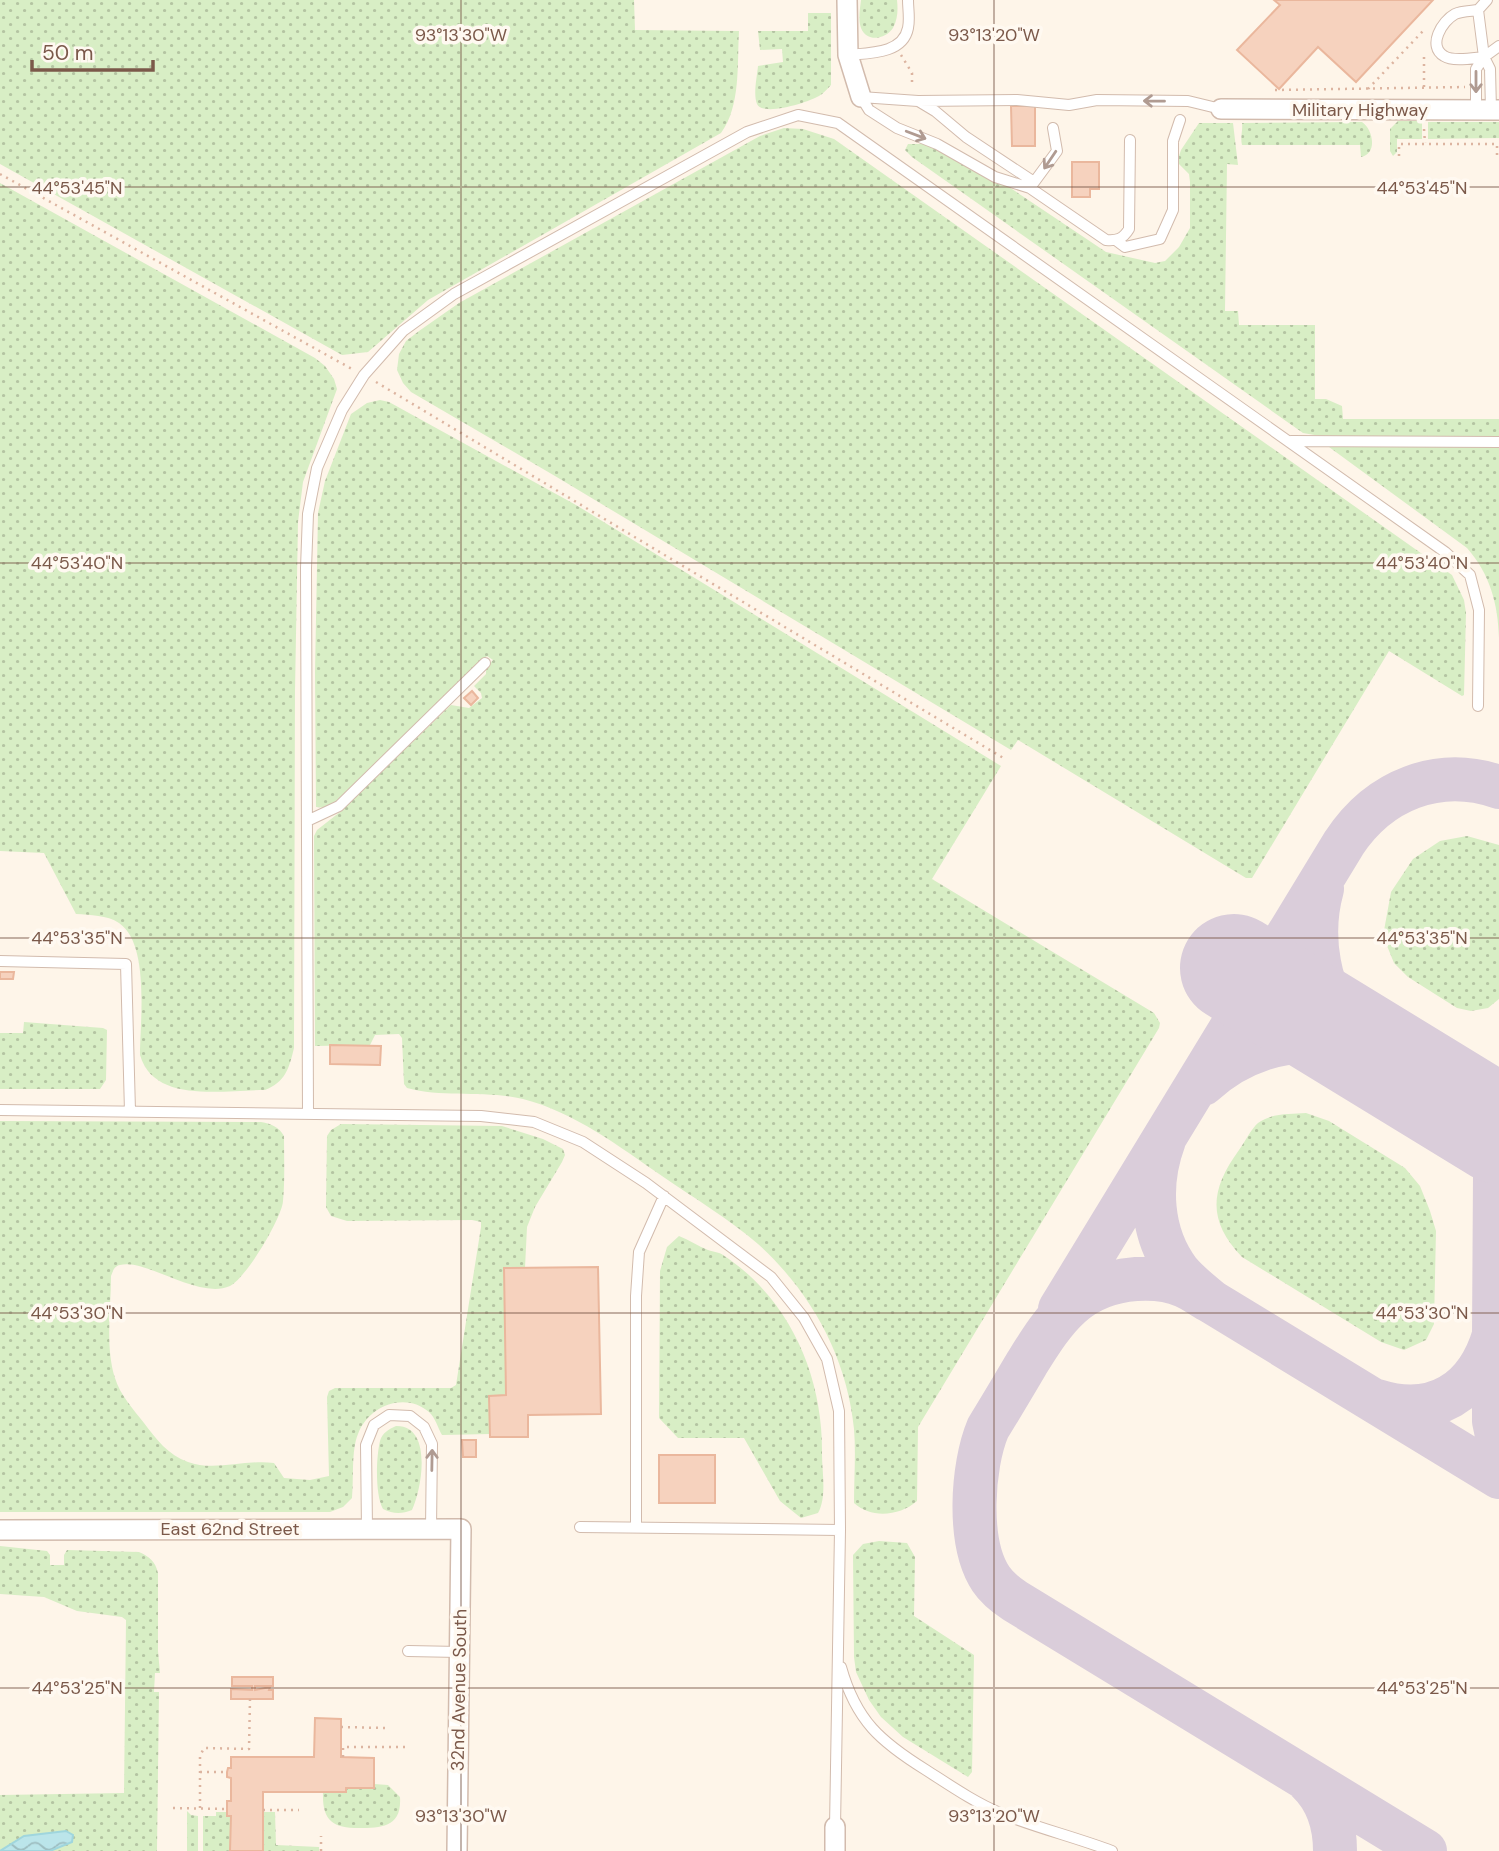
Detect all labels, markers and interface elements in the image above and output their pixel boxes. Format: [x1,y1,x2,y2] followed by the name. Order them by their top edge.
[415,23,507,47] text: 93°13'30"W
[948,23,1040,47] text: 93°13'20"W
[32,28,152,72] scale bar
[42,39,93,67] text: 50 m
[1469,70,1483,93] one-way arrow
[1143,94,1166,107] one-way arrow
[1292,98,1428,122] street label: Military Highway
[904,130,926,143] one-way arrow
[1043,150,1057,169] one-way arrow
[32,176,122,200] text: 44°53'45"N
[1377,176,1467,200] text: 44°53'45"N
[31,551,123,575] text: 44°53'40"N
[1376,551,1468,575] text: 44°53'40"N
[31,926,123,950] text: 44°53'35"N
[1376,926,1468,950] text: 44°53'35"N
[30,1301,124,1325] text: 44°53'30"N
[1375,1301,1469,1325] text: 44°53'30"N
[425,1449,438,1472] one-way arrow
[160,1517,300,1541] street label: East 62nd Street
[446,1609,472,1771] street label: 32nd Avenue South
[31,1676,123,1700] text: 44°53'25"N
[1376,1676,1468,1700] text: 44°53'25"N
[415,1804,507,1828] text: 93°13'30"W
[948,1804,1040,1828] text: 93°13'20"W

